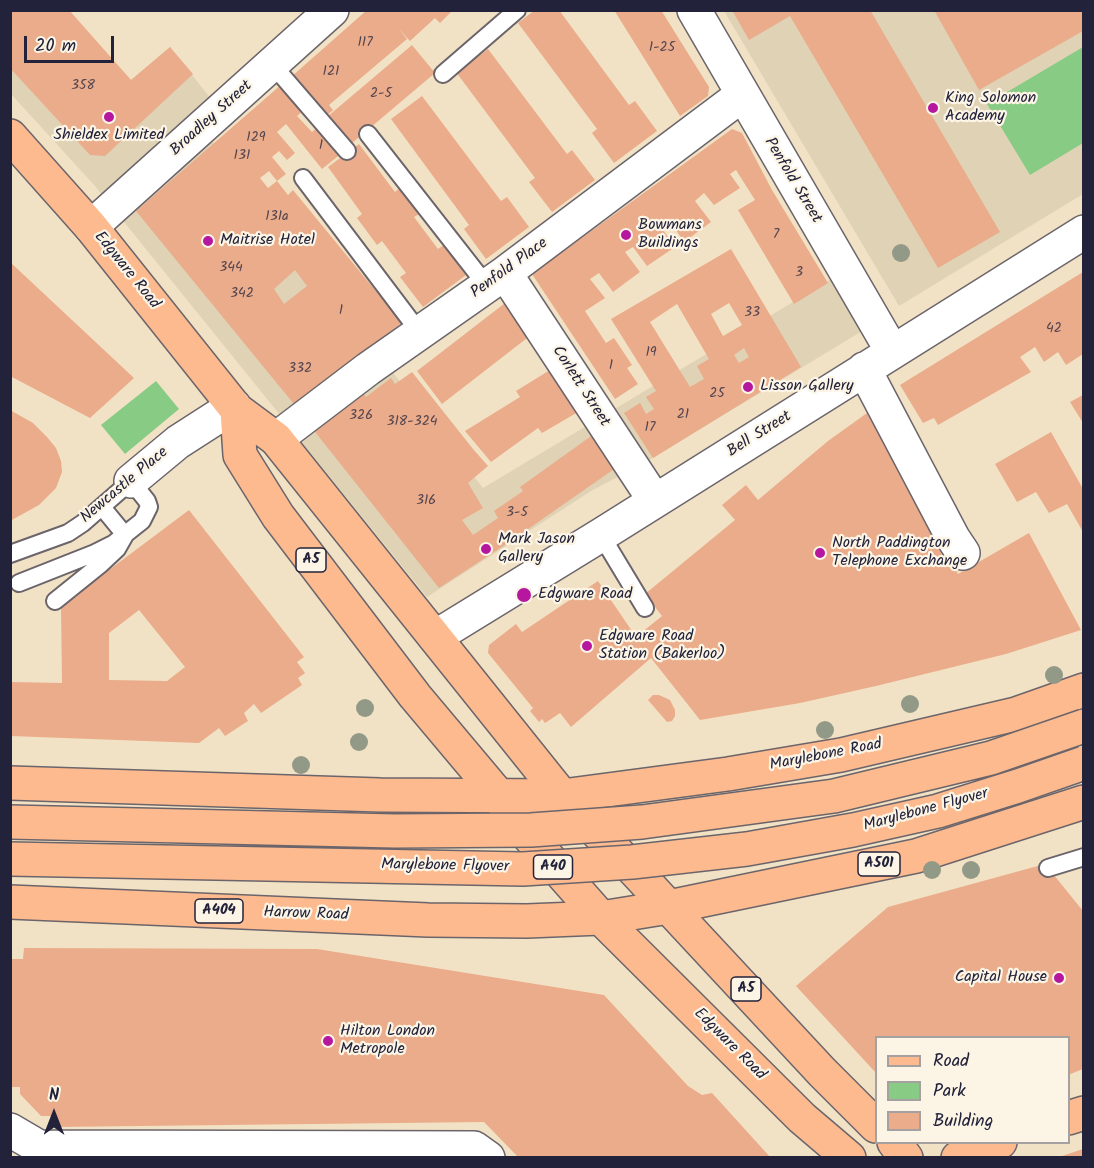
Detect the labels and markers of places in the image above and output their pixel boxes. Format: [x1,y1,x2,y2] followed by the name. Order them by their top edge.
[945,89,1036,127] place label: King Solomon Academy
[926,101,940,115] marker: King Solomon Academy
[102,110,116,124] marker: Shieldex Limited
[54,126,164,146] place label: Shieldex Limited
[638,216,702,254] place label: Bowmans Buildings
[619,228,633,242] marker: Bowmans Buildings
[220,231,315,251] place label: Maitrise Hotel
[201,234,215,248] marker: Maitrise Hotel
[760,377,853,397] place label: Lisson Gallery
[741,380,755,394] marker: Lisson Gallery
[498,530,575,568] place label: Mark Jason Gallery
[832,534,967,572] place label: North Paddington Telephone Exchange
[479,542,493,556] marker: Mark Jason Gallery
[813,546,827,560] marker: North Paddington Telephone Exchange
[538,585,632,605] place label: Edgware Road
[515,586,533,604] marker: Edgware Road
[599,627,725,665] place label: Edgware Road Station (Bakerloo)
[580,639,594,653] marker: Edgware Road Station (Bakerloo)
[955,968,1047,988] place label: Capital House
[1052,971,1066,985] marker: Capital House
[340,1022,435,1060] place label: Hilton London Metropole
[321,1034,335,1048] marker: Hilton London Metropole

